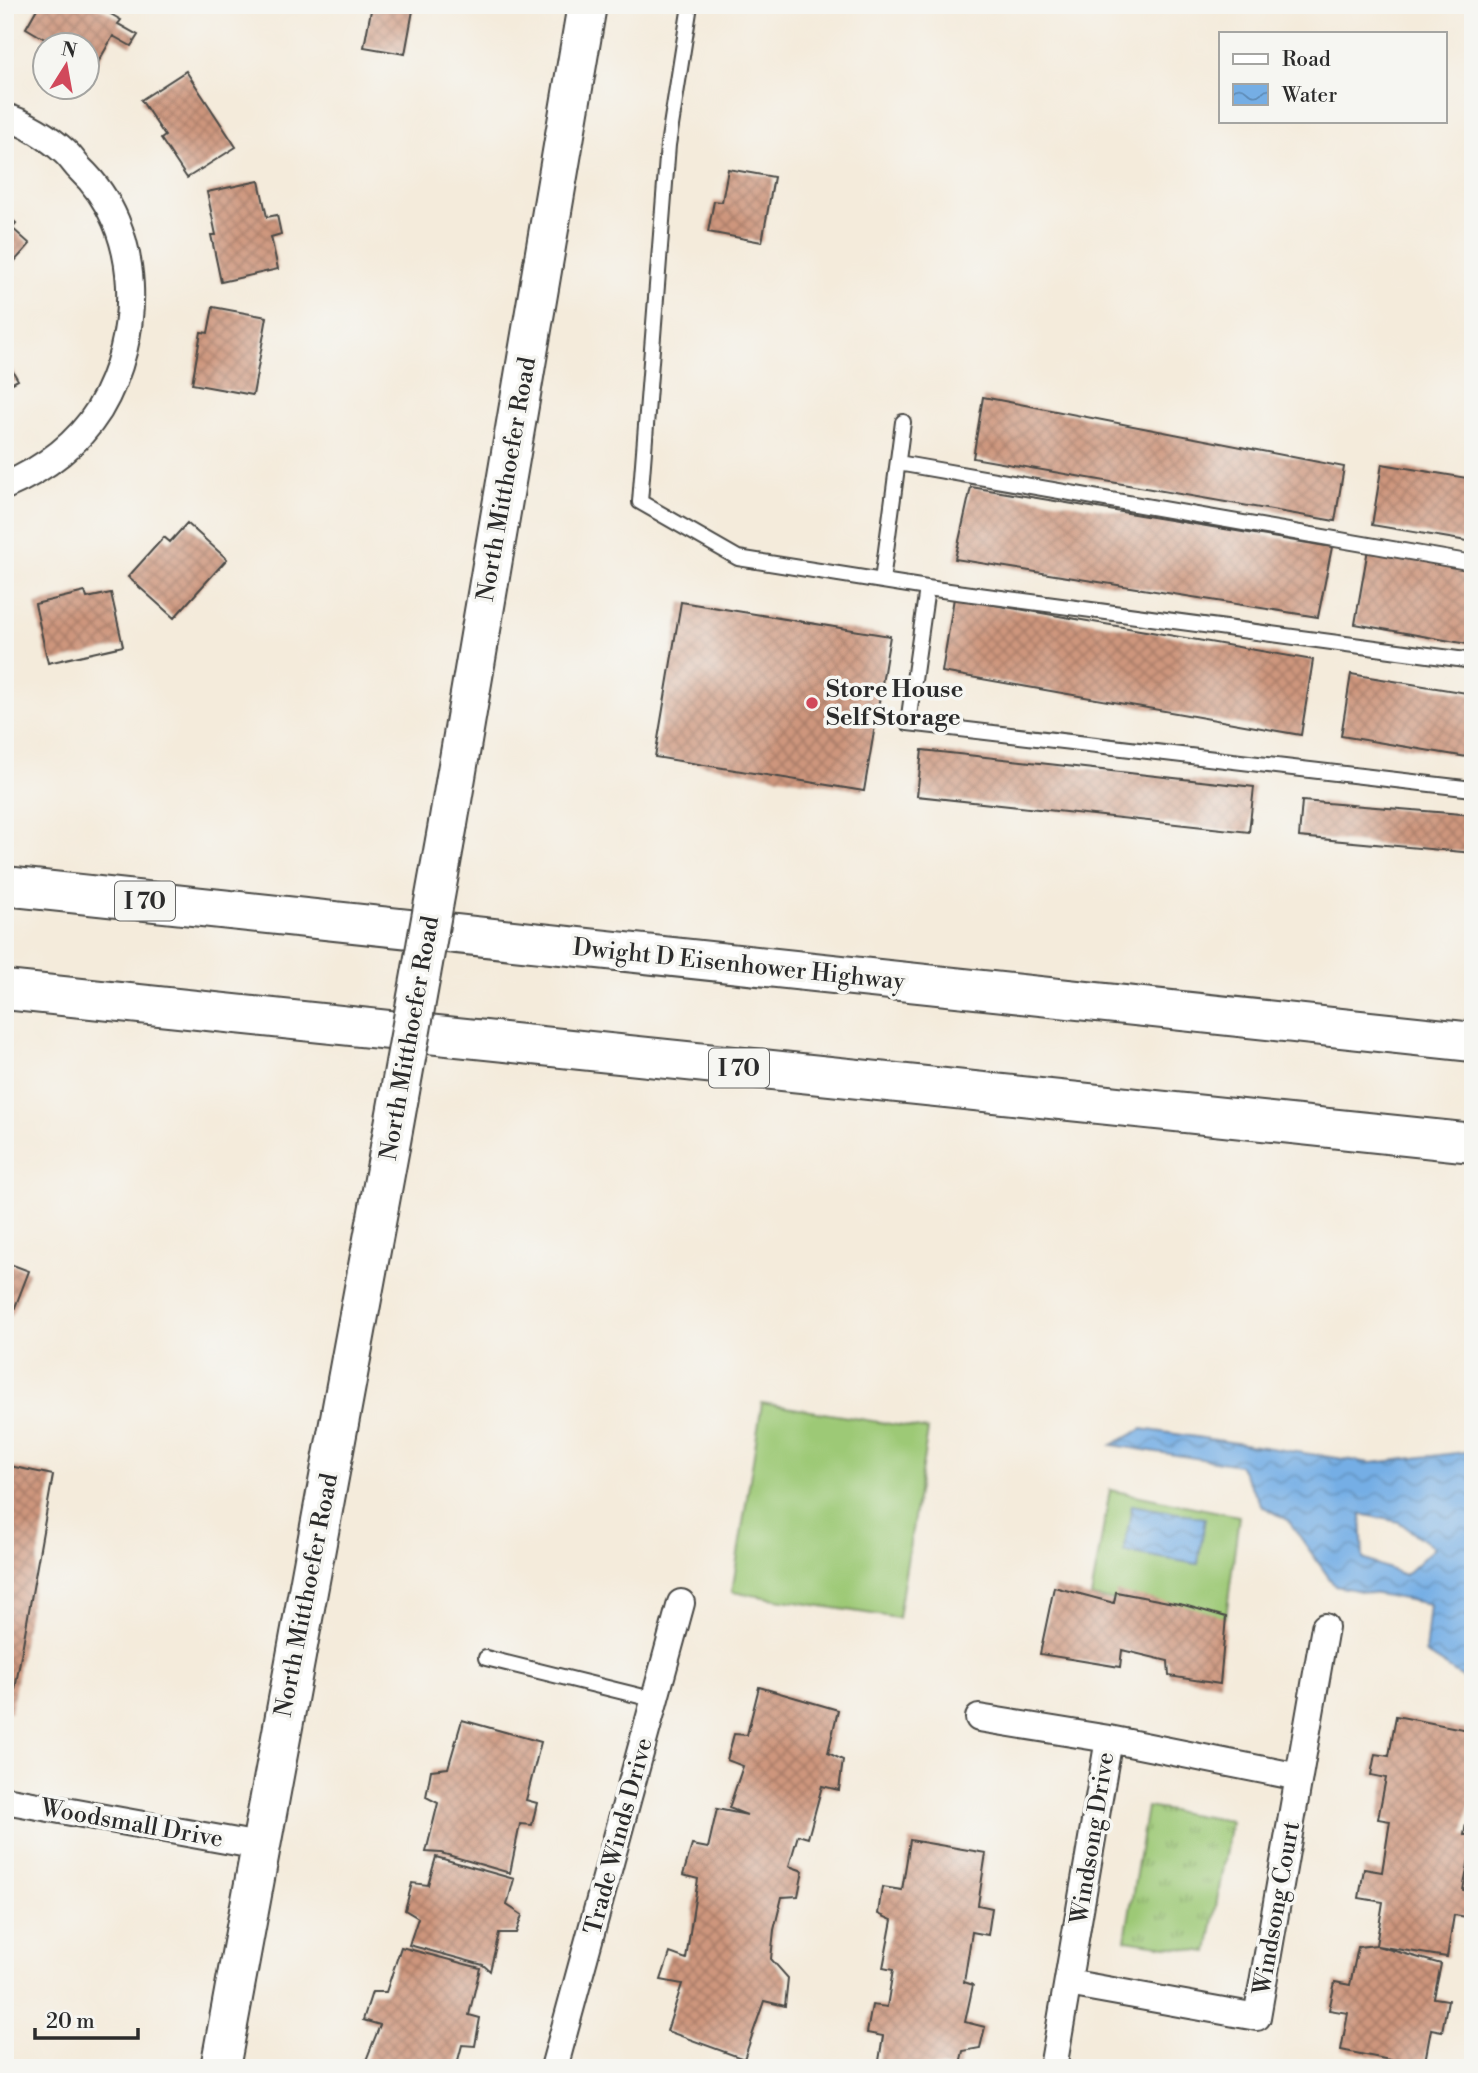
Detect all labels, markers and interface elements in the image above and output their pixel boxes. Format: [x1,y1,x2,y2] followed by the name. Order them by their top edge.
[32,32,102,102] north arrow
[1219,32,1446,122] legend
[59,37,79,64] text: N
[1282,47,1331,73] text: Road
[1281,83,1337,109] text: Water
[471,354,543,604] street label: North Mitthoefer Road
[826,675,963,733] place label: Store House Self Storage
[804,695,820,711] marker: Store House Self Storage
[115,882,175,920] road number: I 70
[374,913,446,1163] street label: North Mitthoefer Road
[571,933,907,997] street label: Dwight D Eisenhower Highway
[709,1049,769,1088] road number: I 70
[269,1471,345,1720] street label: North Mitthoefer Road
[578,1735,660,1938] street label: Trade Winds Drive
[1064,1750,1121,1927] street label: Windsong Drive
[37,1793,225,1855] street label: Woodsmall Drive
[1247,1819,1307,1998] street label: Windsong Court
[35,1996,138,2040] scale bar
[46,2009,95,2035] text: 20 m

